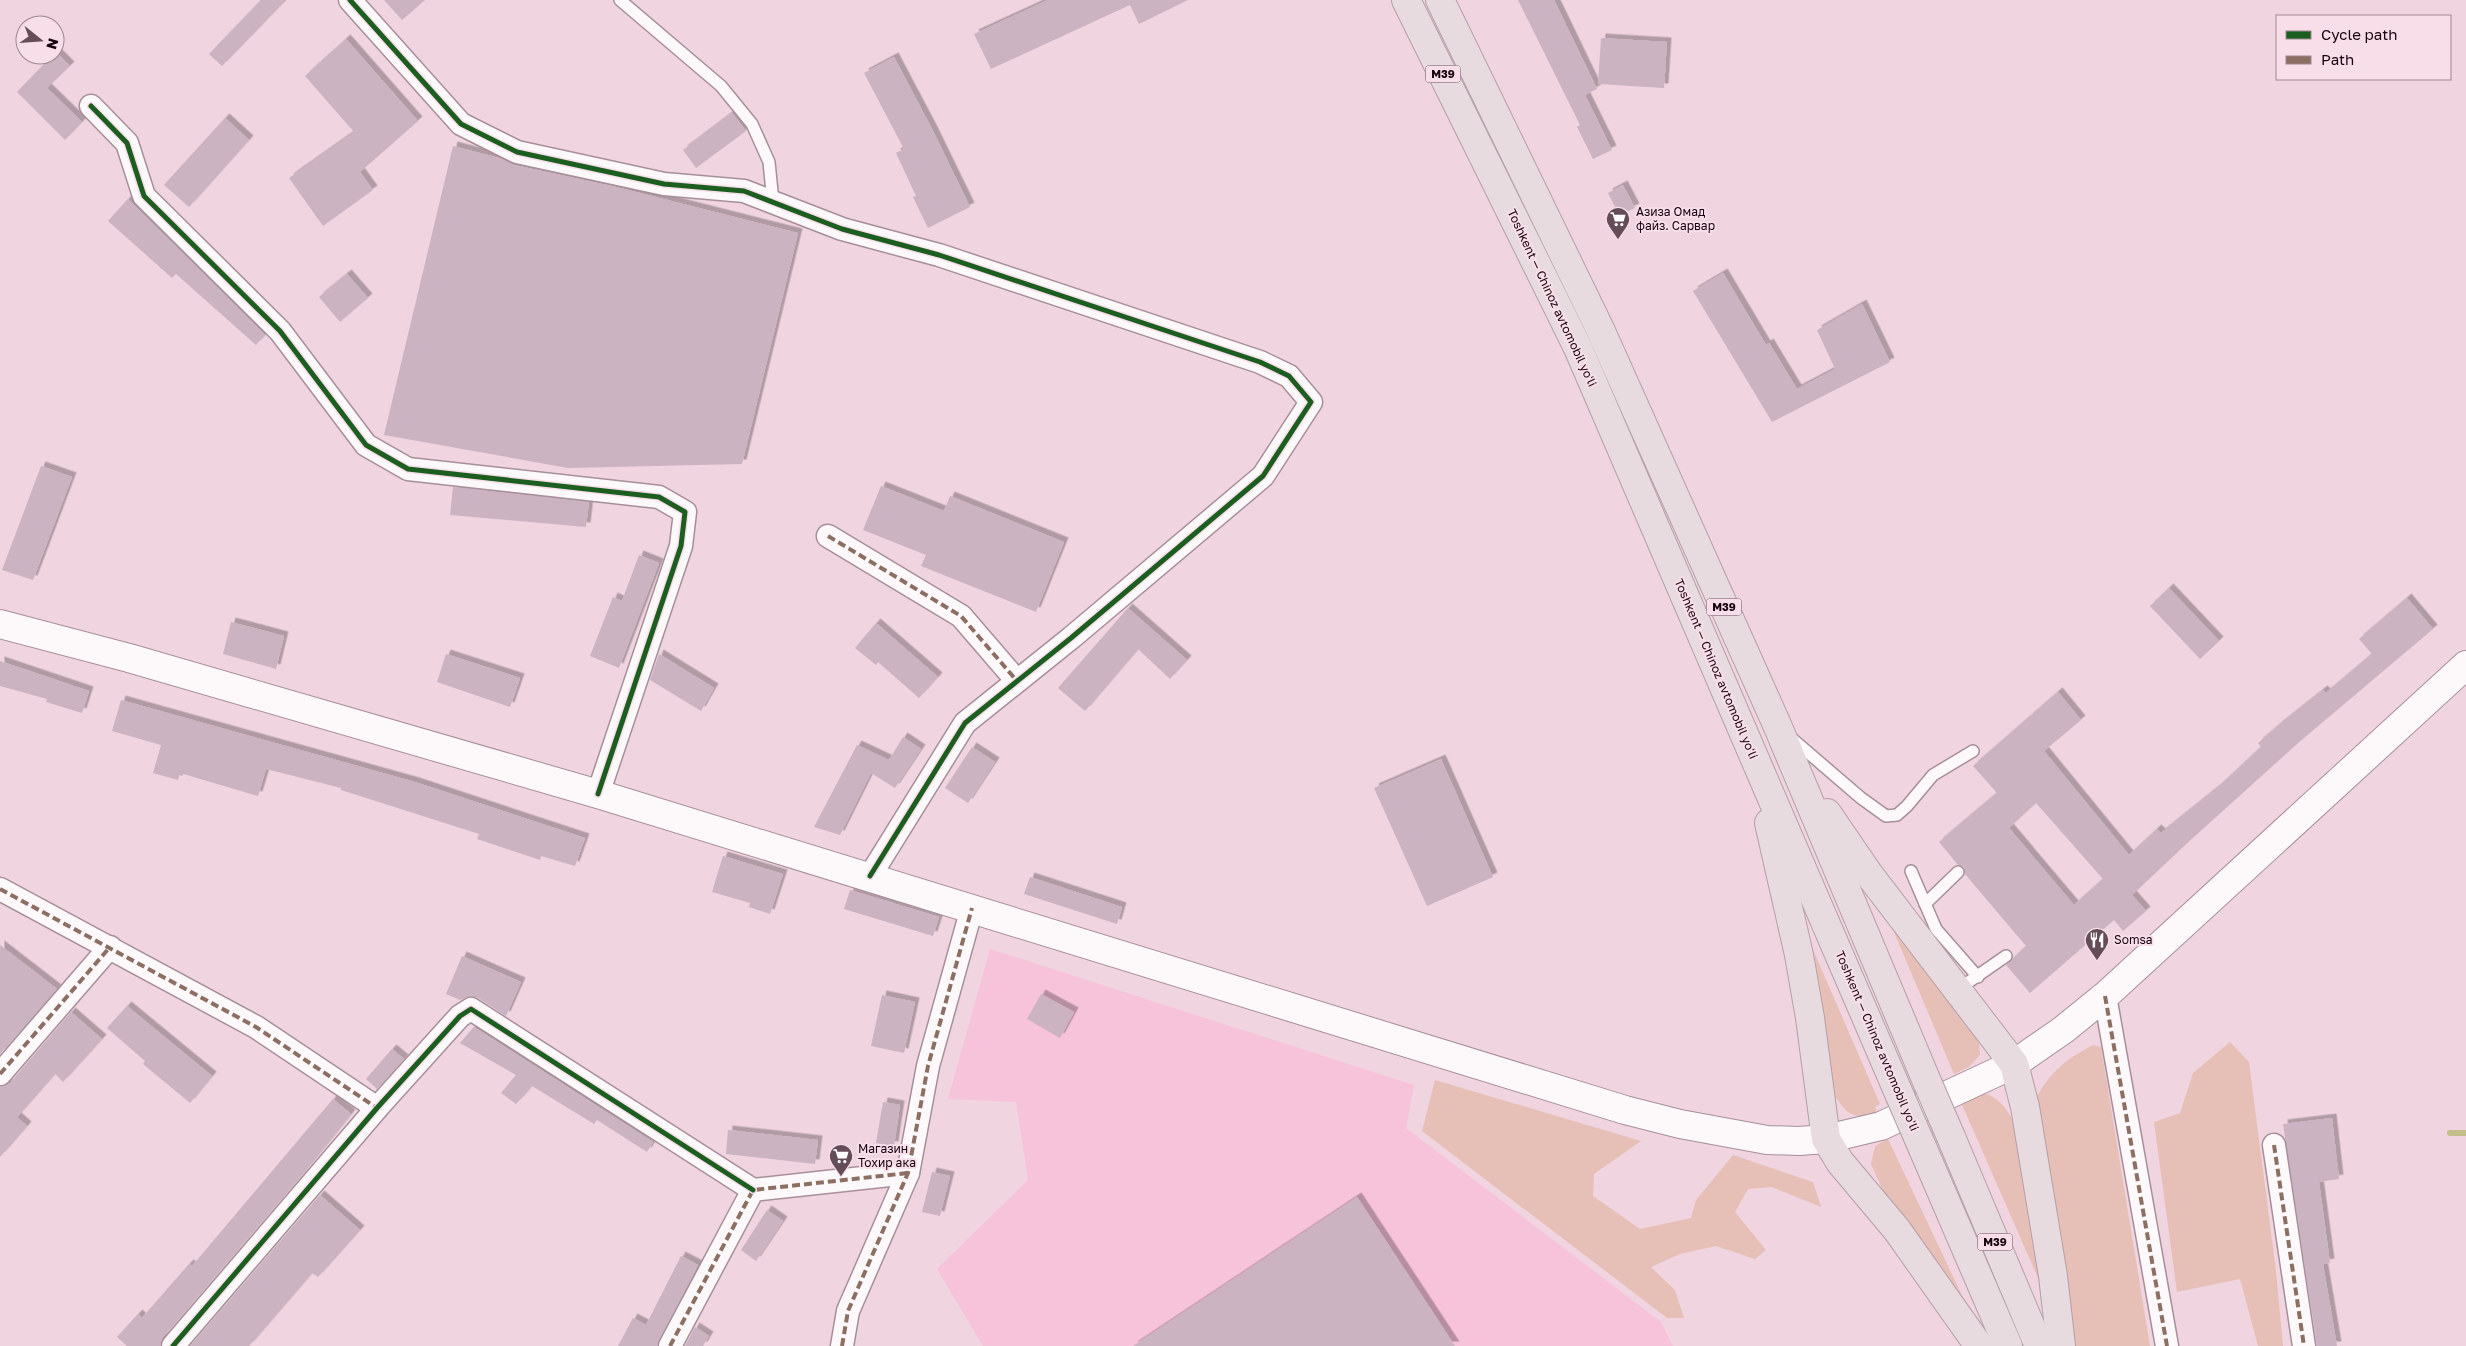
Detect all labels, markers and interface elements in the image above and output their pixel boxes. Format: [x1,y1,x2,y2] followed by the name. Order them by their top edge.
[15,15,65,65] north arrow
[2276,15,2451,80] legend
[2321,25,2397,43] text: Cycle path
[43,36,63,52] text: N
[2321,50,2354,68] text: Path
[1426,66,1460,82] road number: M39
[1636,204,1715,233] place label: Азиза Омад файз. Сарвар
[1605,206,1631,240] supermarket icon: Азиза Омад файз. Сарвар
[1505,207,1600,389] street label: Toshkent — Chinoz avtomobil yoʻli
[1672,576,1761,761] street label: Toshkent — Chinoz avtomobil yoʻli
[1706,598,1742,616] road number: M39
[2084,927,2110,961] restaurant icon: Somsa
[2114,932,2153,947] place label: Somsa
[1833,948,1922,1133] street label: Toshkent — Chinoz avtomobil yoʻli
[858,1141,916,1170] place label: Магазин Тохир ака
[828,1143,854,1177] supermarket icon: Магазин Тохир ака
[1978,1234,2012,1250] road number: M39

